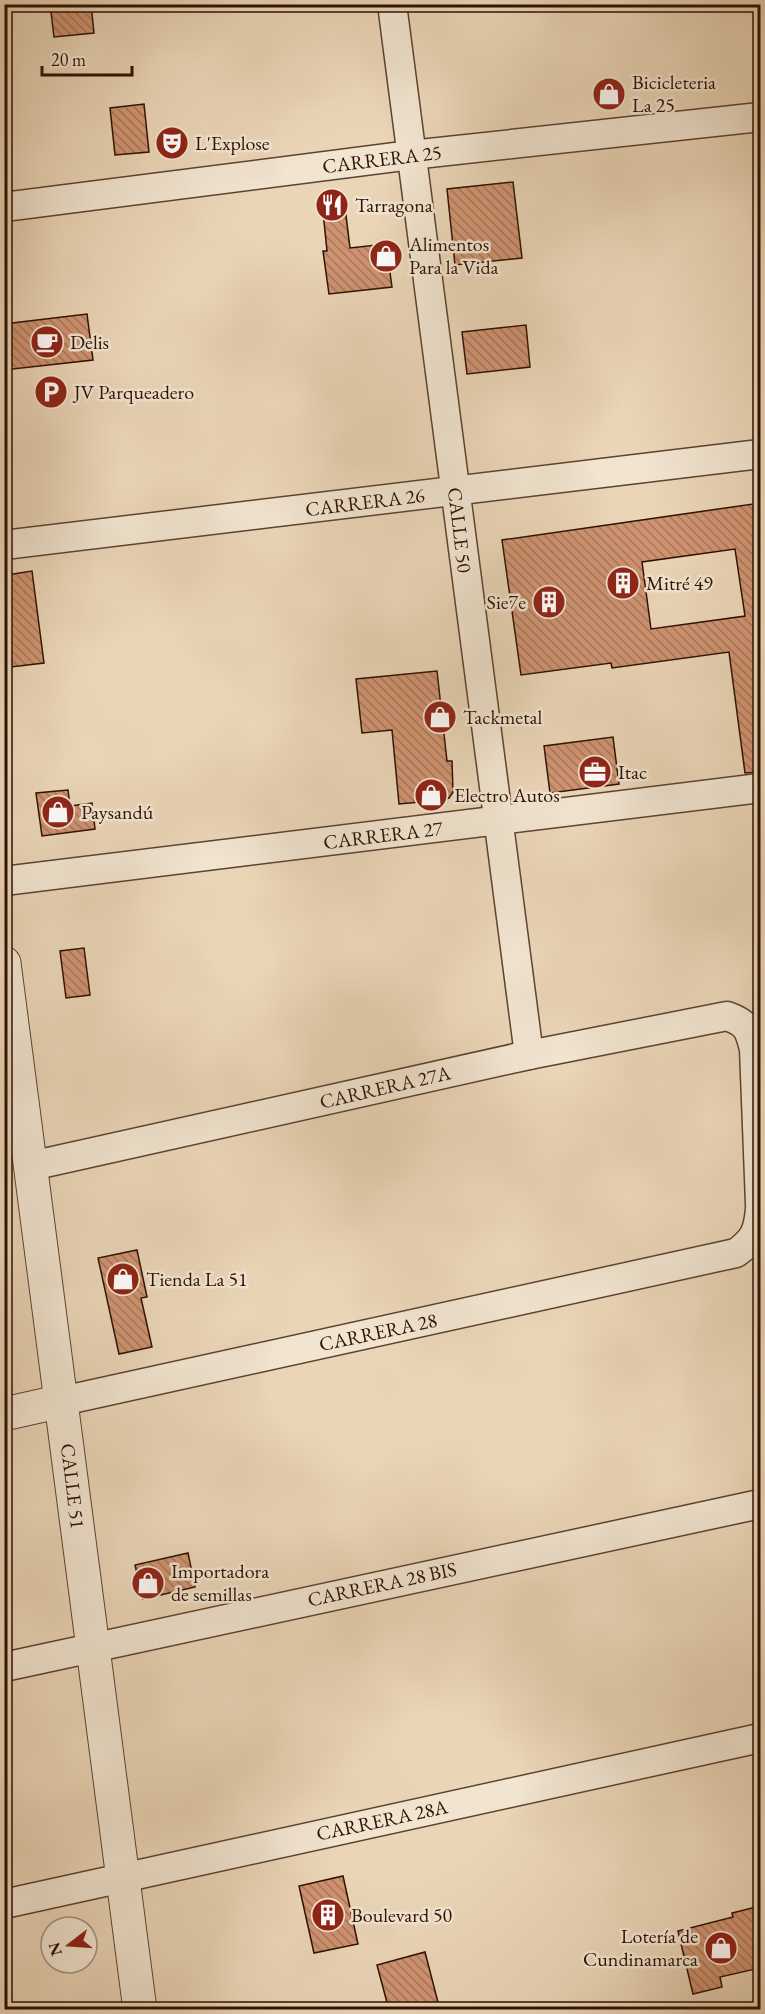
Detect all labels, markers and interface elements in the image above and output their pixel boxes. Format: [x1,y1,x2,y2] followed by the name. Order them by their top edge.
[42,39,132,77] scale bar
[51,48,86,71] text: 20 m
[632,69,716,118] place label: Bicicleteria La 25
[591,76,627,112] shop icon: Bicicleteria La 25
[154,125,190,161] theatre icon: L'Explose
[195,130,270,156] place label: L'Explose
[321,139,443,179] street label: CARRERA 25
[314,187,350,223] restaurant icon: Tarragona
[355,192,433,218] place label: Tarragona
[408,231,499,280] place label: Alimentos Para la Vida
[368,238,404,274] shop icon: Alimentos Para la Vida
[29,324,65,360] cafe icon: Delis
[70,329,109,355] place label: Delis
[33,374,69,410] parking icon: JV Parqueadero
[72,379,194,405] place label: JV Parqueadero
[304,482,426,522] street label: CARRERA 26
[442,486,478,575] street label: CALLE 50
[605,565,641,601] building icon: Mitré 49
[646,570,713,596] place label: Mitré 49
[531,584,567,620] building icon: Sie7e
[487,589,526,615] place label: Sie7e
[422,699,458,735] shop icon: Tackmetal
[463,704,542,730] place label: Tackmetal
[577,754,613,790] office icon: Itac
[618,759,647,785] place label: Itac
[413,777,449,813] shop icon: Electro Autos
[454,782,560,808] place label: Electro Autos
[40,794,76,830] shop icon: Paysandú
[81,799,154,825] place label: Paysandú
[322,815,444,855] street label: CARRERA 27
[317,1059,453,1115] street label: CARRERA 27A
[105,1261,141,1297] shop icon: Tienda La 51
[146,1266,248,1292] place label: Tienda La 51
[317,1307,439,1357] street label: CARRERA 28
[55,1442,91,1530] street label: CALLE 51
[305,1556,459,1612] street label: CARRERA 28 BIS
[171,1558,269,1607] place label: Importadora de semillas
[130,1565,166,1601] shop icon: Importadora de semillas
[314,1793,450,1847] street label: CARRERA 28A
[310,1897,346,1933] building icon: Boulevard 50
[351,1902,453,1928] place label: Boulevard 50
[39,1915,99,1975] north arrow
[583,1923,698,1972] place label: Lotería de Cundinamarca
[703,1930,739,1966] shop icon: Lotería de Cundinamarca
[43,1940,67,1959] text: N

